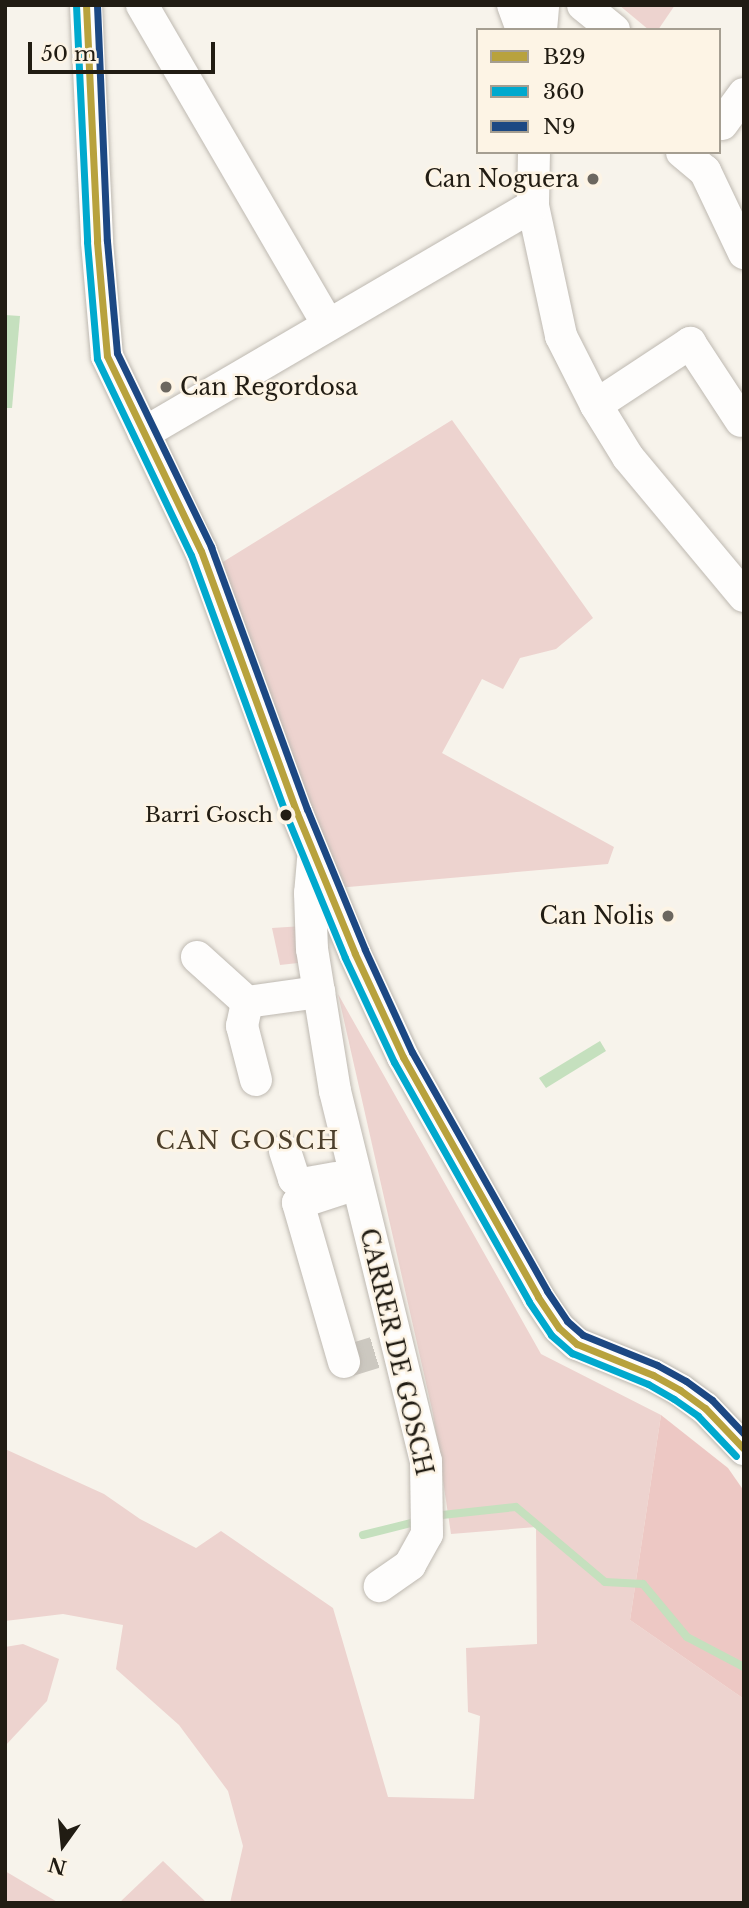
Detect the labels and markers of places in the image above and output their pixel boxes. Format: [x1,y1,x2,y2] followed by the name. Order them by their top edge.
[424,165,579,193] place label: Can Noguera
[585,171,601,187] marker: Can Noguera
[180,373,358,401] place label: Can Regordosa
[158,379,174,395] marker: Can Regordosa
[145,802,273,828] place label: Barri Gosch
[279,808,293,822] marker: Barri Gosch
[540,902,654,930] place label: Can Nolis
[660,908,676,924] marker: Can Nolis

